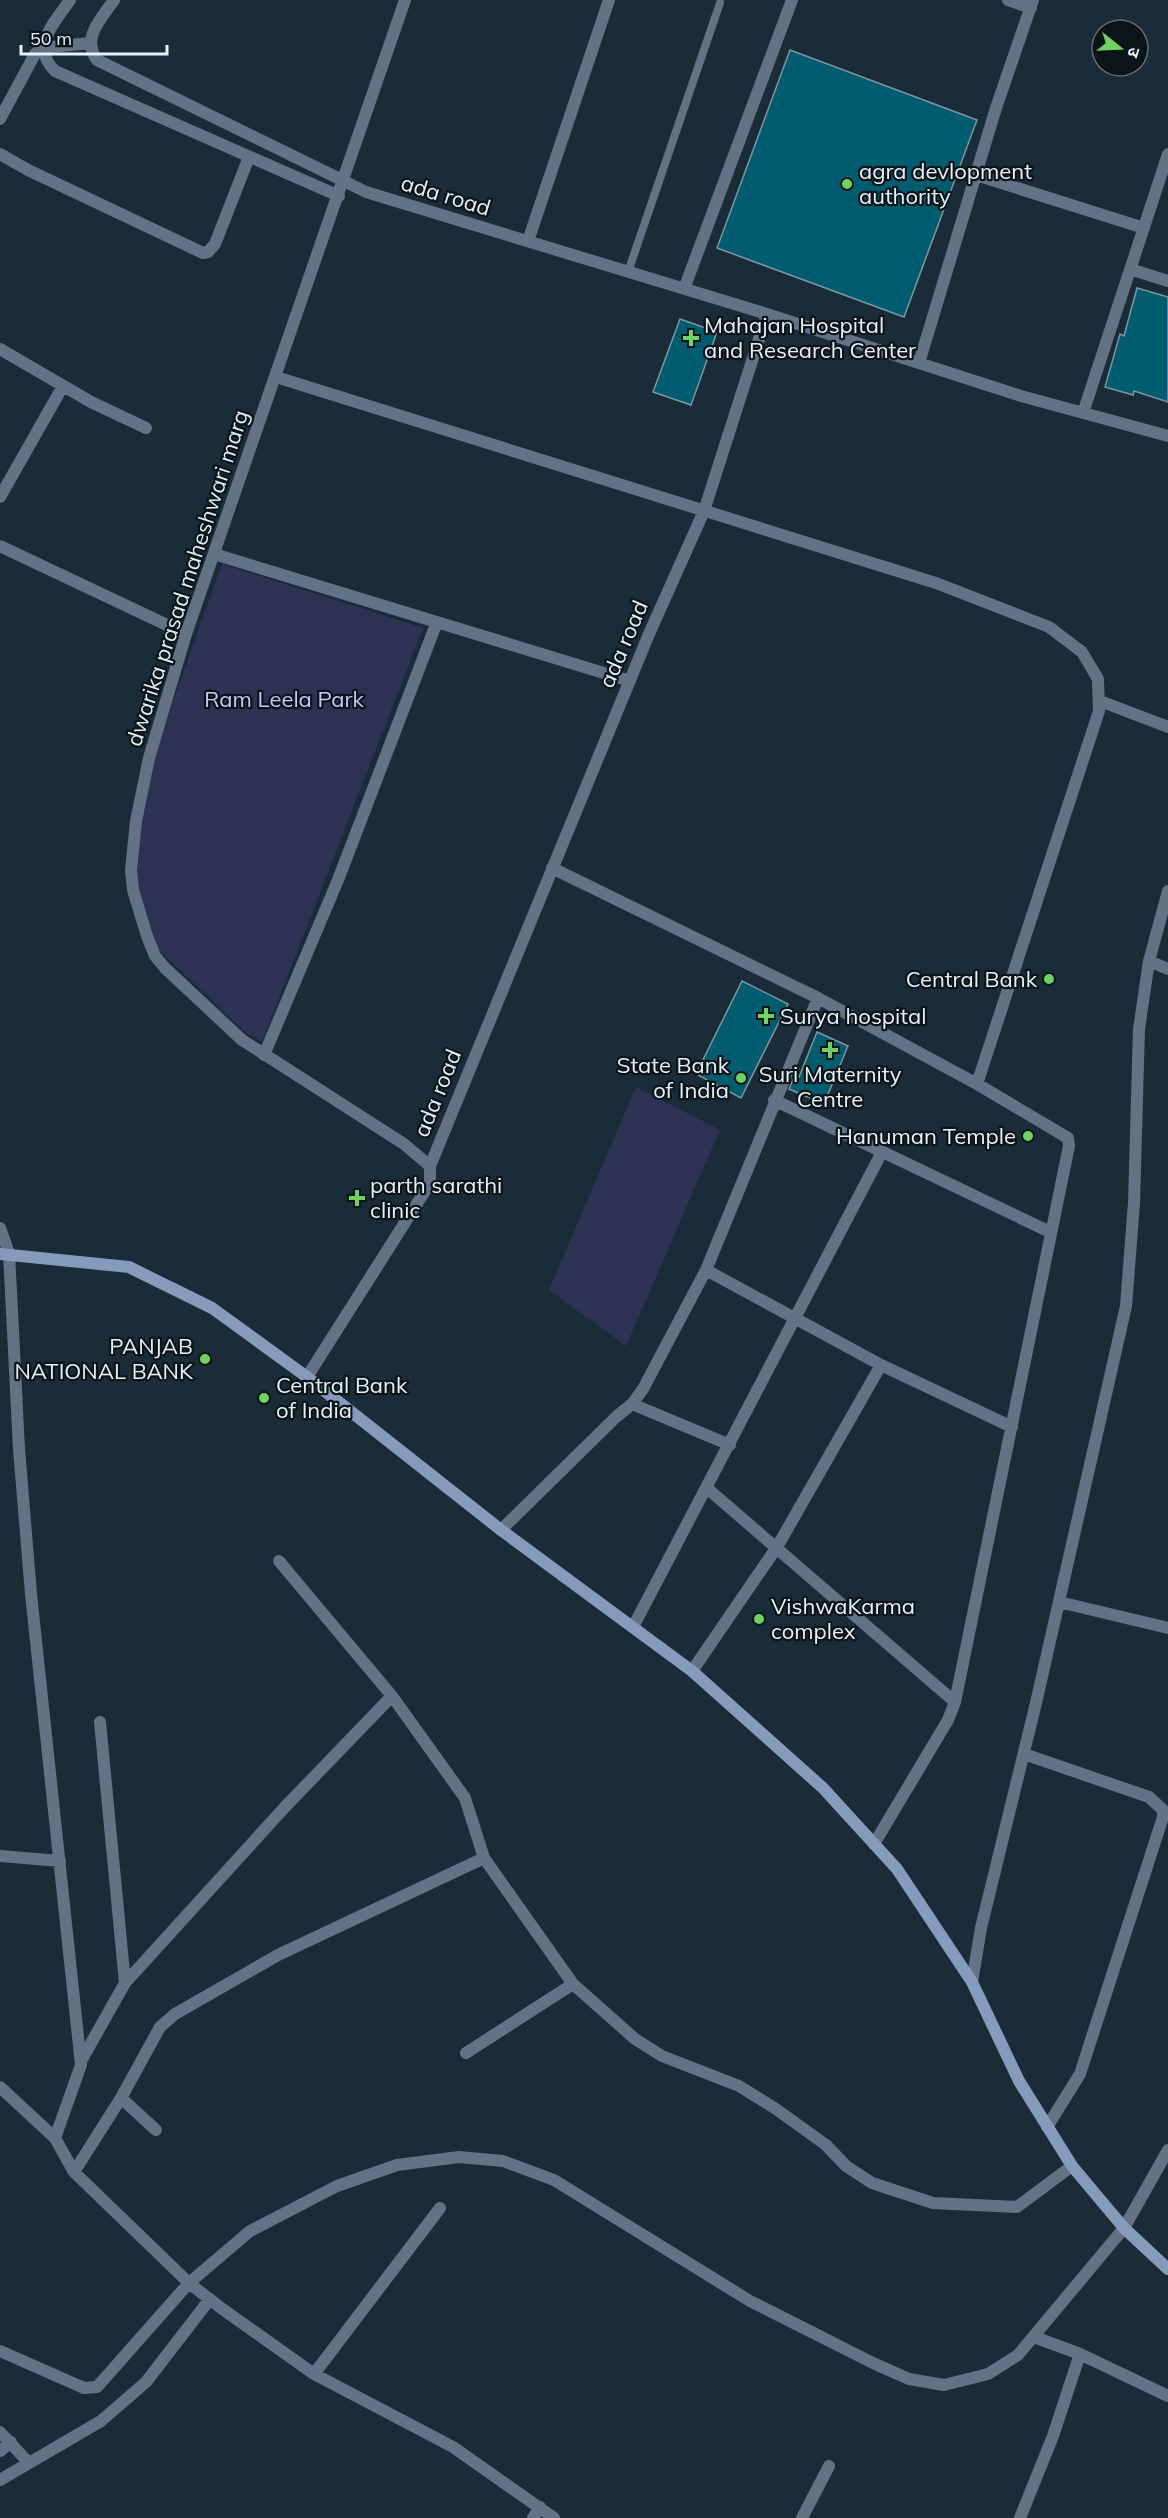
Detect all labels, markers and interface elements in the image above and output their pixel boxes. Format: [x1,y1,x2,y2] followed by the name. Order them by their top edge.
[21,18,166,56] scale bar
[1090,18,1150,78] north arrow
[30,27,72,50] text: 50 m
[1123,45,1145,61] text: उ
[859,157,1032,210] place label: agra devlopment authority
[398,168,494,222] street label: ada road
[840,177,854,191] marker: agra devlopment authority
[704,311,916,364] place label: Mahajan Hospital and Research Center
[682,329,700,347] marker: Mahajan Hospital and Research Center
[119,406,255,750] street label: dwarika prasad maheshwari marg
[592,596,654,692] street label: ada road
[204,685,365,713] park label: Ram Leela Park
[906,965,1038,993] place label: Central Bank
[1042,972,1056,986] marker: Central Bank
[780,1002,926,1030] place label: Surya hospital
[757,1007,775,1025] marker: Surya hospital
[821,1041,839,1059] marker: Suri Maternity Centre
[407,1045,467,1141] street label: ada road
[617,1051,730,1104] place label: State Bank of India
[759,1060,902,1113] place label: Suri Maternity Centre
[734,1071,748,1085] marker: State Bank of India
[836,1122,1016,1150] place label: Hanuman Temple
[1021,1129,1035,1143] marker: Hanuman Temple
[370,1171,502,1224] place label: parth sarathi clinic
[348,1189,366,1207] marker: parth sarathi clinic
[14,1332,194,1385] place label: PANJAB NATIONAL BANK
[198,1352,212,1366] marker: PANJAB NATIONAL BANK
[276,1371,408,1424] place label: Central Bank of India
[257,1391,271,1405] marker: Central Bank of India
[771,1592,915,1645] place label: VishwaKarma complex
[752,1612,766,1626] marker: VishwaKarma complex

